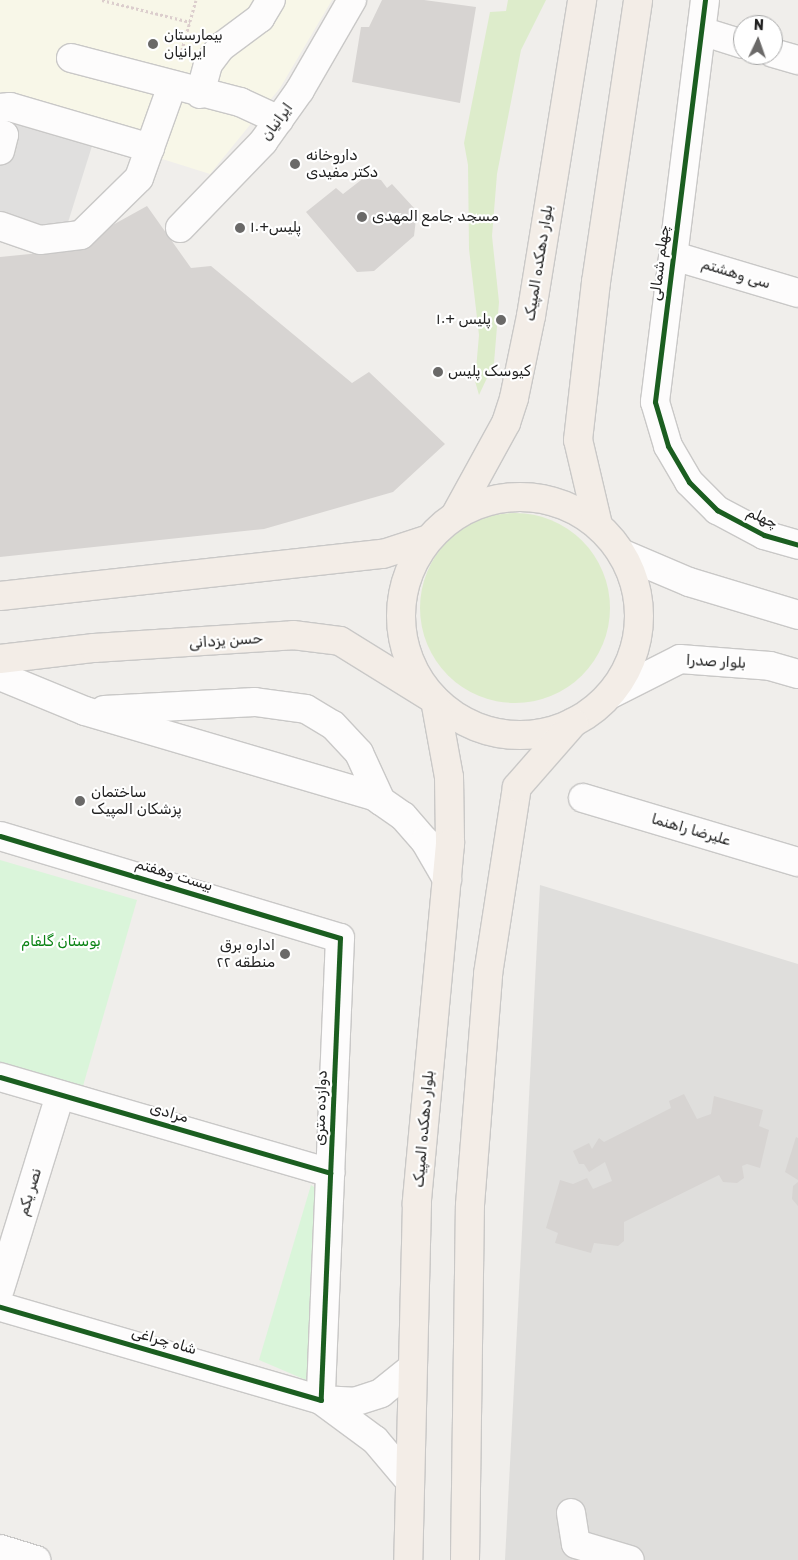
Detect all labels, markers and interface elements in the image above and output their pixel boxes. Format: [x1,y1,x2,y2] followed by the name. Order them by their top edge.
[733,15,783,65] north arrow
[753,17,764,34] text: N
[164,26,223,61] place label: بیمارستان ایرانیان
[146,37,160,51] marker: بیمارستان ایرانیان
[257,100,297,144] street label: ایرانیان
[306,146,378,181] place label: داروخانه دکتر مفیدی
[288,157,302,171] marker: داروخانه دکتر مفیدی
[521,203,557,323] street label: بلوار دهکده المپیک
[372,208,499,226] place label: مسجد جامع المهدی
[356,211,368,223] marker: مسجد جامع المهدی
[250,219,301,237] place label: پلیس+۱۰
[234,222,246,234] marker: پلیس+۱۰
[646,224,674,302] street label: چهلم شمالی
[699,255,773,293] street label: سی وهشتم
[436,311,491,329] place label: پلیس +۱۰
[495,314,507,326] marker: پلیس +۱۰
[448,363,531,381] place label: کیوسک پلیس
[432,366,444,378] marker: کیوسک پلیس
[744,503,780,533] street label: چهلم
[188,629,264,653] street label: حسن یزدانی
[686,651,746,673] street label: بلوار صدرا
[91,783,182,818] place label: ساختمان پزشکان المپیک
[73,794,87,808] marker: ساختمان پزشکان المپیک
[649,810,733,850] street label: علیرضا راهنما
[133,855,215,895] street label: بیست وهفتم
[21,933,101,951] park label: بوستان گلفام
[216,936,275,971] place label: اداره برق منطقه ۲۲
[279,948,291,960] marker: اداره برق منطقه ۲۲
[311,1070,331,1146] street label: دوازده متری
[410,1070,438,1188] street label: بلوار دهکده المپیک
[148,1099,190,1127] street label: مرادی
[14,1166,46,1218] street label: نصر یکم
[129,1323,199,1359] street label: شاه چراغی

